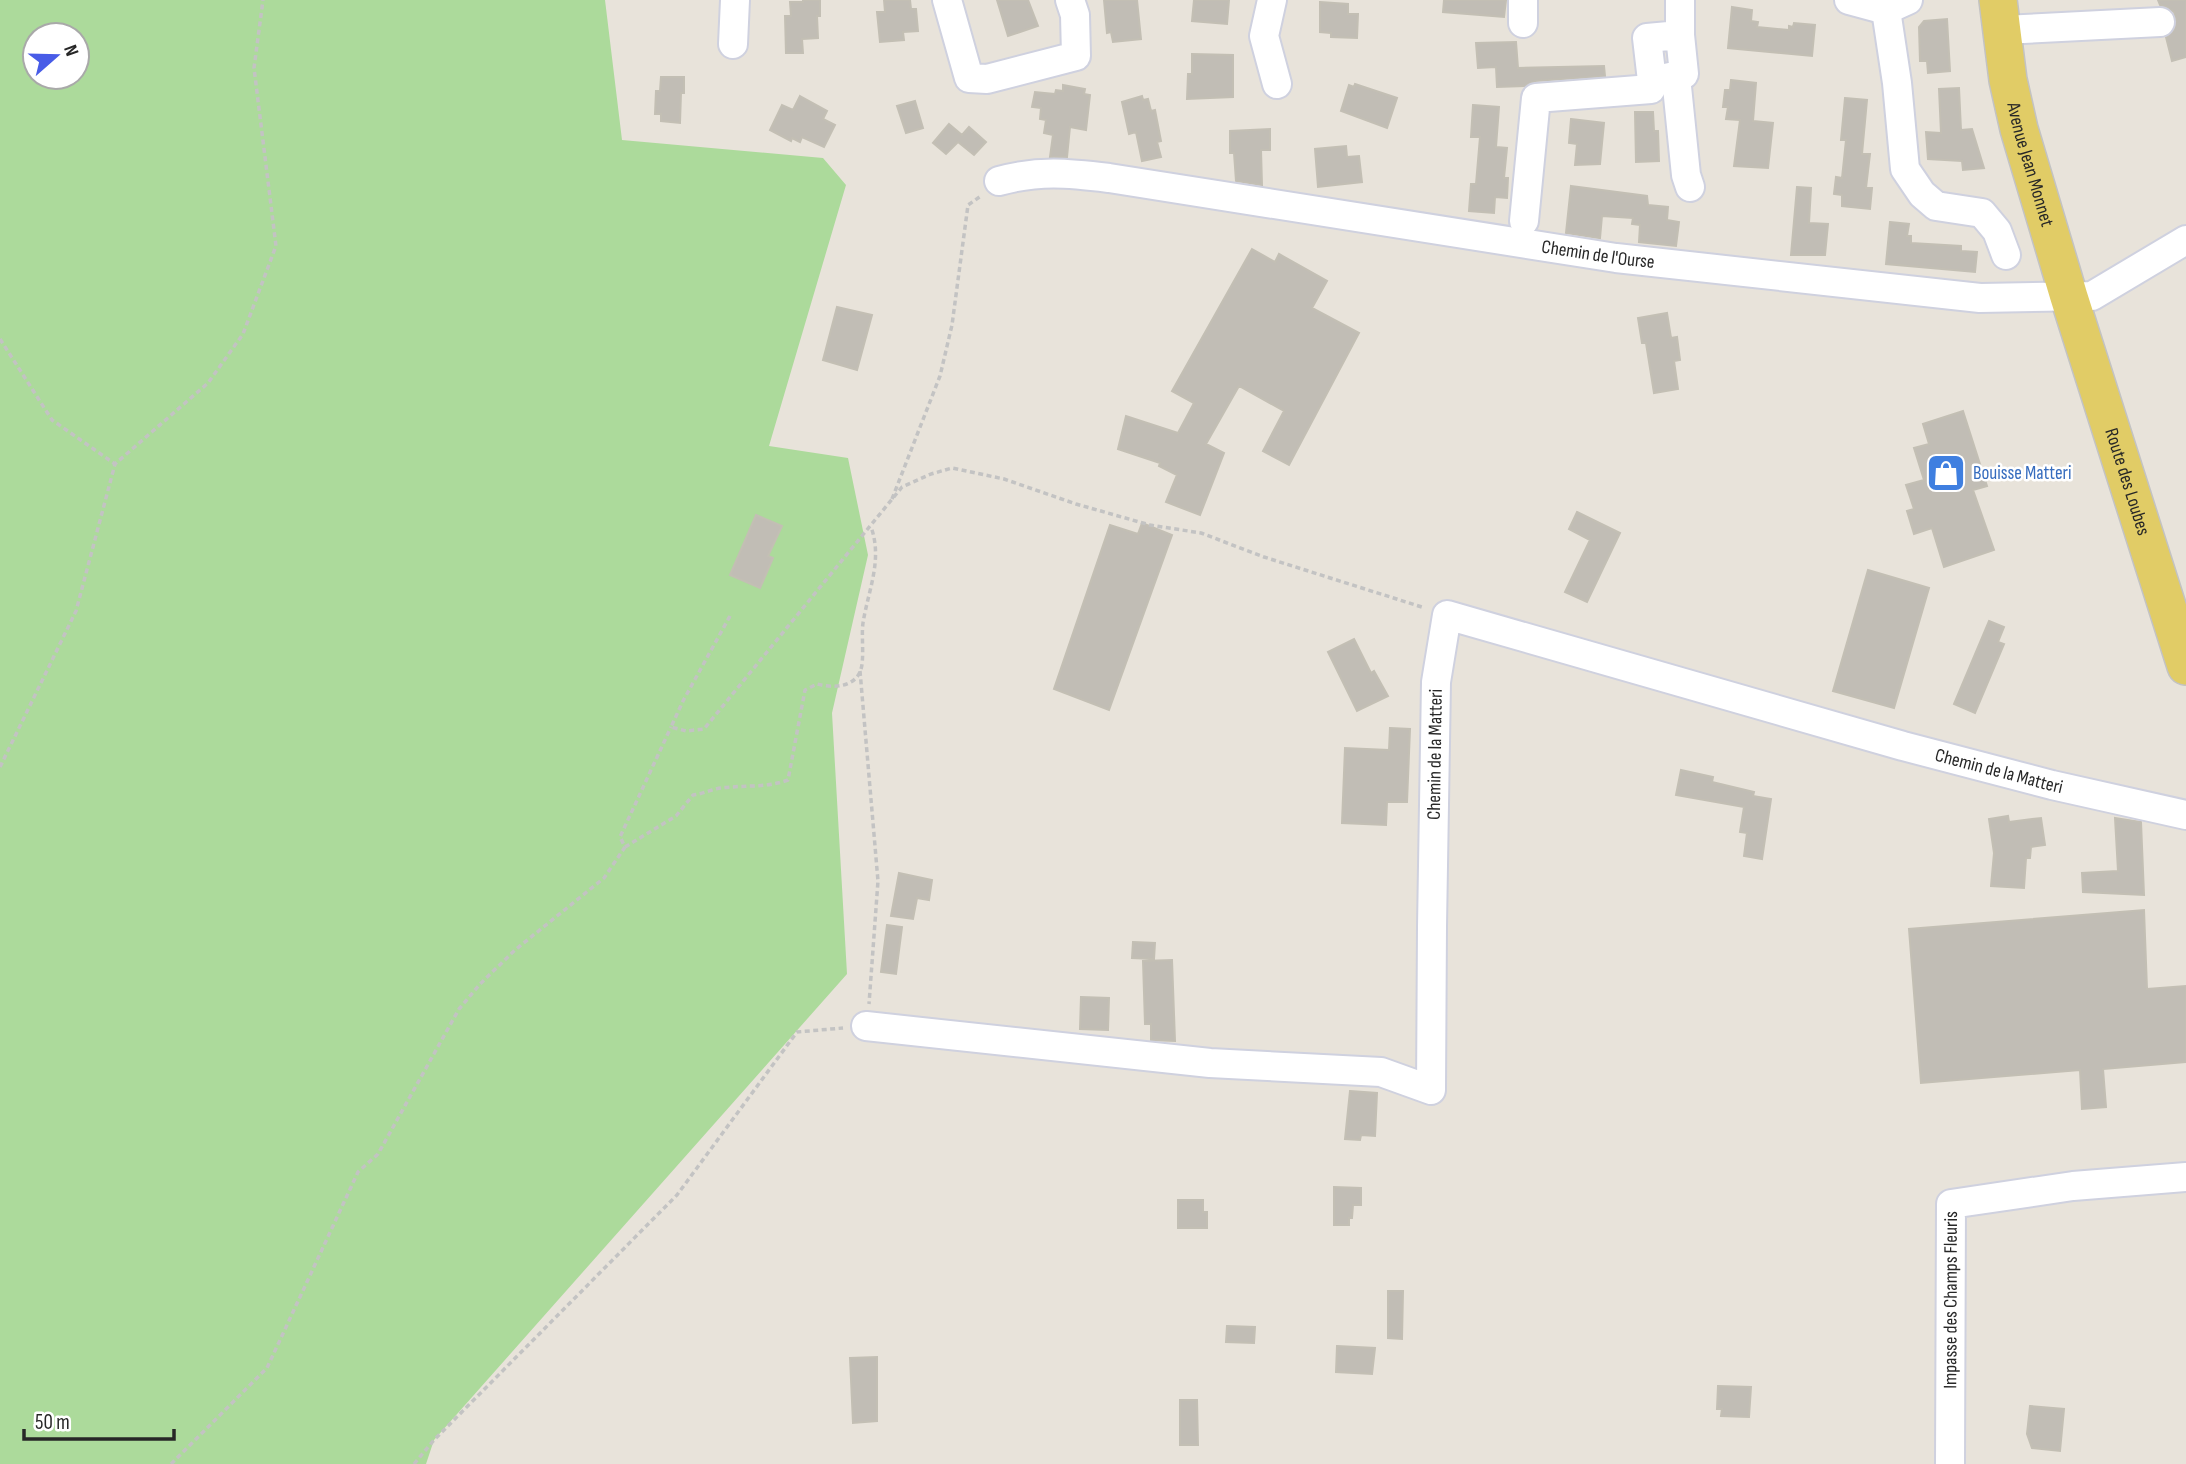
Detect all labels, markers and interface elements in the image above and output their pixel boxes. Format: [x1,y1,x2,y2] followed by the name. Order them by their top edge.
[21,21,91,91] north arrow
[58,42,83,59] text: N
[2002,99,2059,230] street label: Avenue Jean Monnet
[1540,235,1656,274] street label: Chemin de l'Ourse
[2100,425,2155,538] street label: Route des Loubes
[1925,452,1967,494] shop icon: Bouisse Matteri
[1973,462,2072,485] place label: Bouisse Matteri
[1422,689,1447,820] street label: Chemin de la Matteri
[1933,743,2065,799] street label: Chemin de la Matteri
[1939,1211,1962,1389] street label: Impasse des Champs Fleuris
[24,1398,175,1442] scale bar
[35,1410,70,1435] text: 50 m

